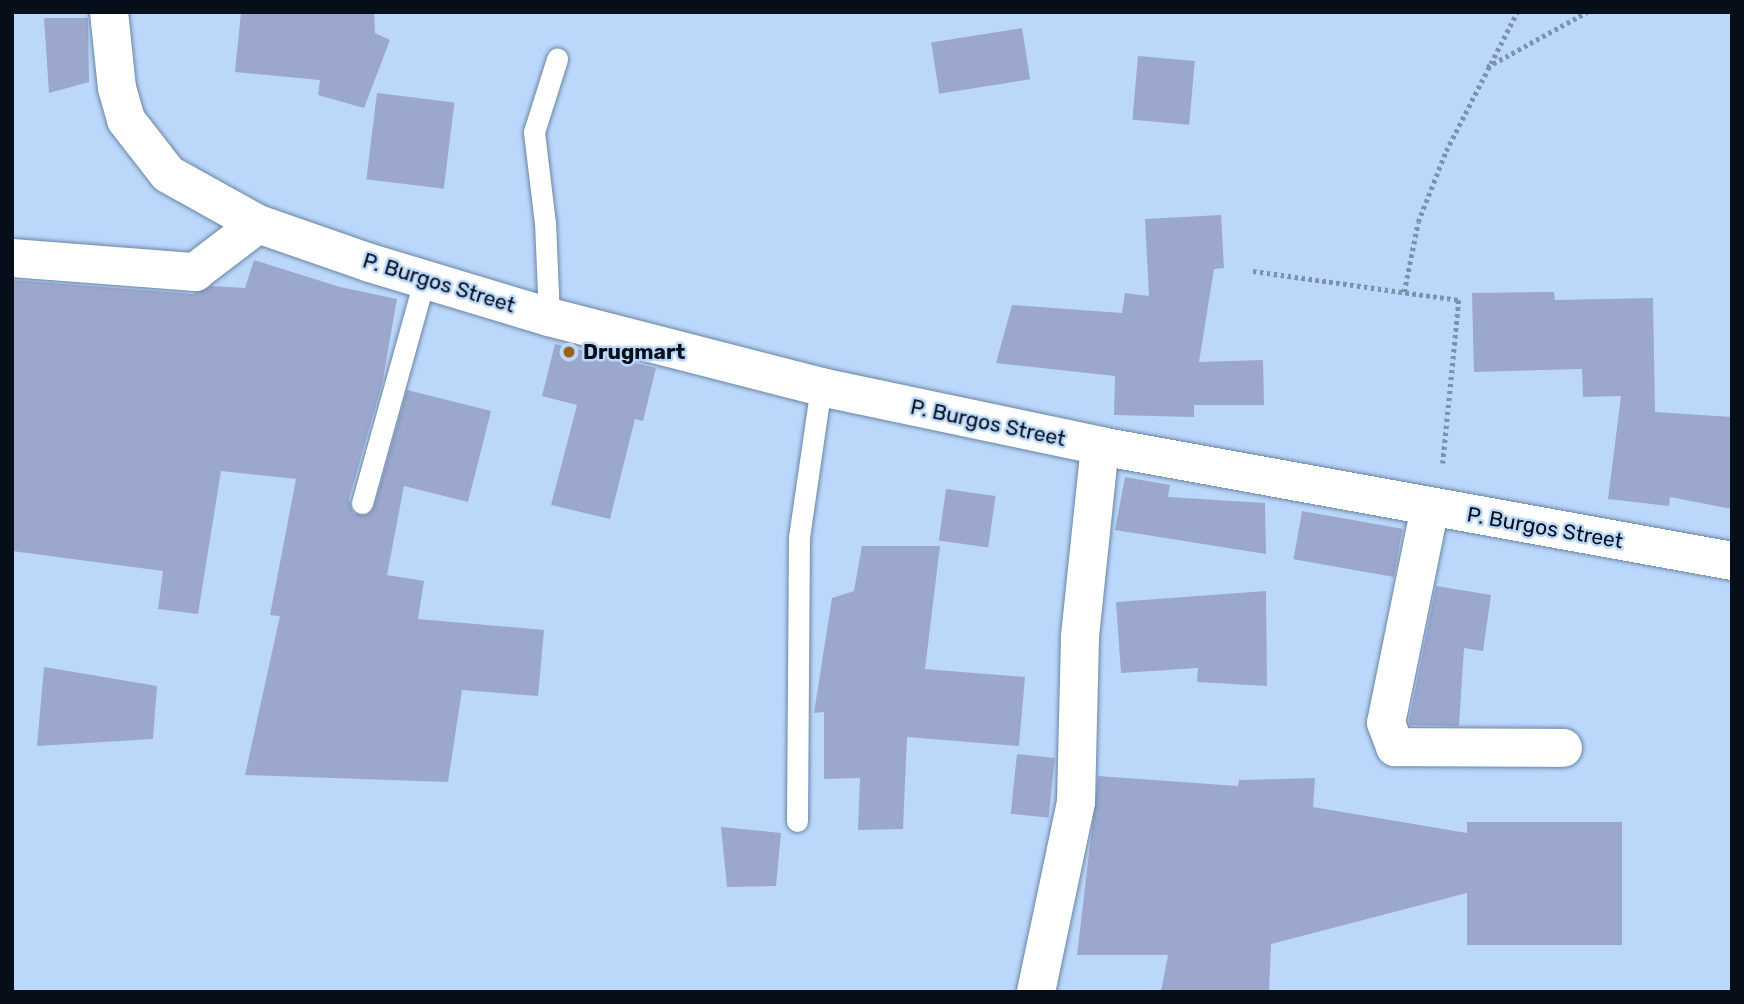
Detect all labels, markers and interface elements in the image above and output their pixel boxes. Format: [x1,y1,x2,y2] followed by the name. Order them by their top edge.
[360,248,518,318] street label: P. Burgos Street
[583,339,685,365] place label: Drugmart
[561,344,577,360] marker: Drugmart
[908,394,1068,452] street label: P. Burgos Street
[1465,502,1625,554] street label: P. Burgos Street

